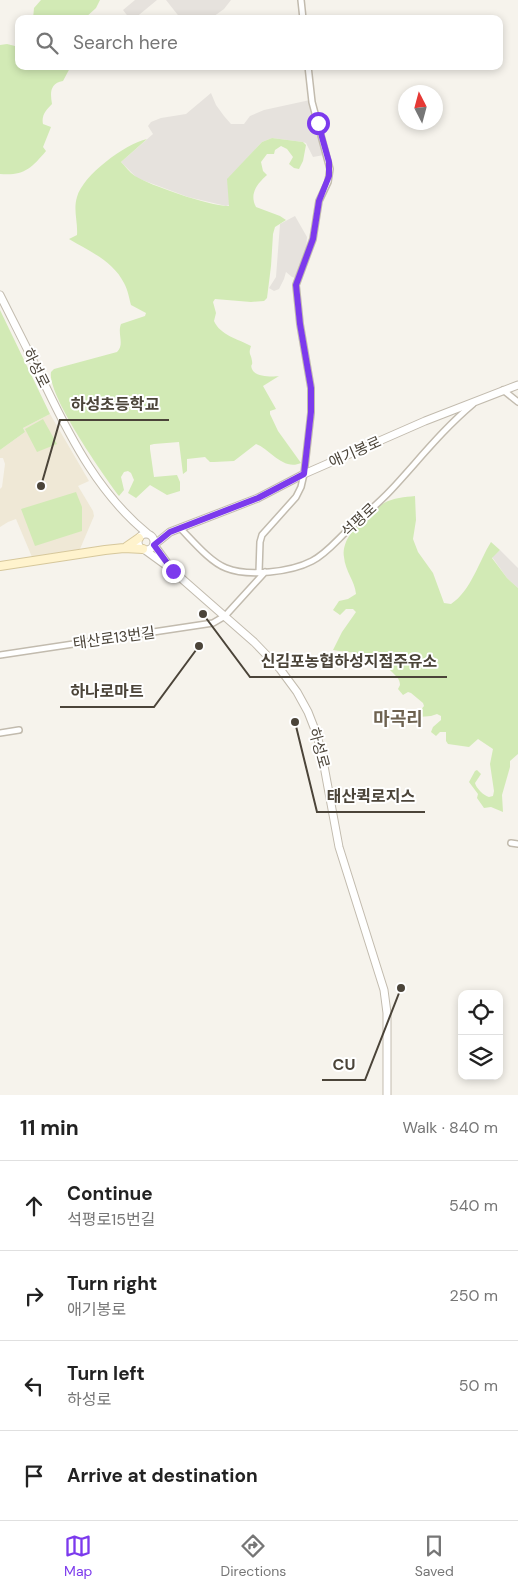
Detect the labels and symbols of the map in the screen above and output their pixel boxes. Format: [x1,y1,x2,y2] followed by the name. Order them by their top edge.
[398,85,443,130] north arrow
[307,112,330,135] route start
[18,345,54,391] street label: 하성로
[60,389,169,420] callout: 하성초등학교
[71,394,159,415] text: 하성초등학교
[326,432,384,472] street label: 애기봉로
[337,499,381,541] street label: 석평로
[162,560,185,583] route end
[72,622,156,654] street label: 태산로13번길
[250,646,447,677] callout: 신김포농협하성지점주유소
[261,651,438,672] text: 신김포농협하성지점주유소
[60,676,154,707] callout: 하나로마트
[70,681,144,702] text: 하나로마트
[373,707,423,731] district label: 마곡리
[304,725,334,771] street label: 하성로
[317,781,425,812] callout: 태산퀵로지스
[327,786,415,807] text: 태산퀵로지스
[322,1049,365,1080] callout: CU
[333,1054,355,1075] text: CU

